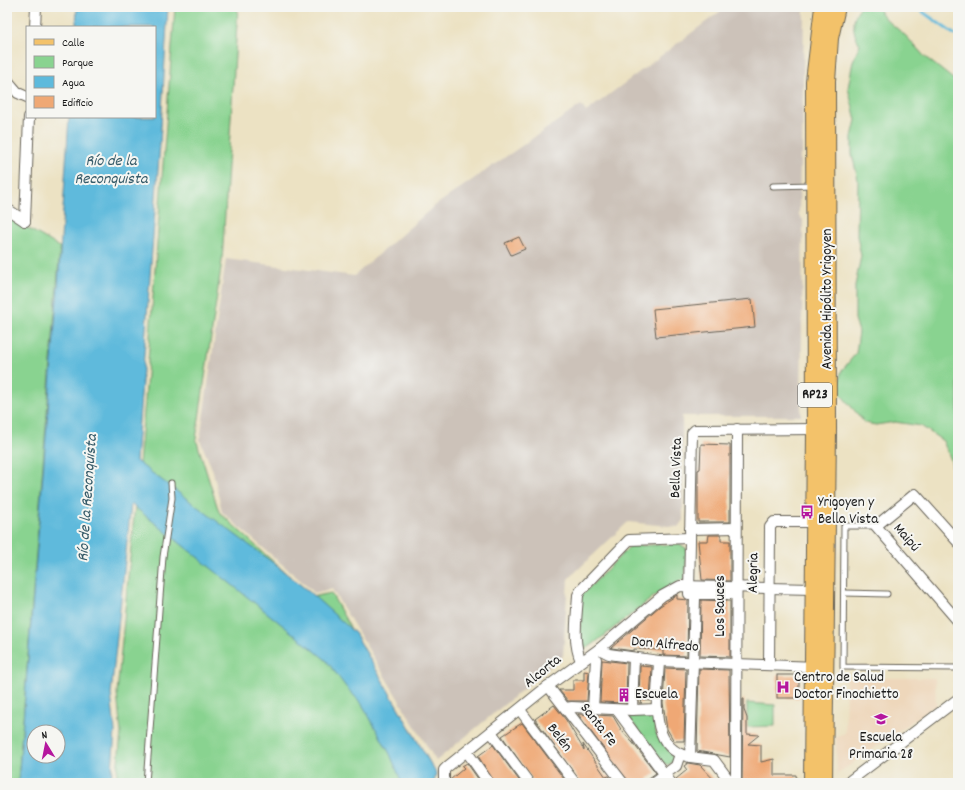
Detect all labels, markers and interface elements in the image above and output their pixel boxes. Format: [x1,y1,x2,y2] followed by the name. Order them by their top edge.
[26,26,156,118] legend
[62,35,85,52] text: Calle
[62,55,93,72] text: Parque
[62,75,85,92] text: Agua
[62,95,93,112] text: Edificio
[75,150,149,191] water label: Río de la Reconquista
[817,229,839,369] street label: Avenida Hipólito Yrigoyen
[798,383,832,407] road number: RP23
[72,432,104,562] water label: Río de la Reconquista
[665,437,689,498] street label: Bella Vista
[818,492,879,531] place label: Yrigoyen y Bella Vista
[799,504,815,520] bus stop icon: Yrigoyen y Bella Vista
[887,519,925,557] street label: Maipú
[743,552,765,593] street label: Alegria
[710,575,732,637] street label: Los Sauces
[630,631,700,659] street label: Don Alfredo
[520,649,567,694] street label: Alcorta
[794,667,899,706] place label: Centro de Salud Doctor Finochietto
[775,679,791,695] hospital icon: Centro de Salud Doctor Finochietto
[635,684,679,706] place label: Escuela
[616,687,632,703] building icon: Escuela
[574,699,622,752] street label: Santa Fe
[873,711,889,727] school or university icon: Escuela Primaria 28
[541,719,577,757] street label: Belén
[26,724,66,764] north arrow
[849,727,913,766] place label: Escuela Primaria 28
[41,728,49,744] text: N

